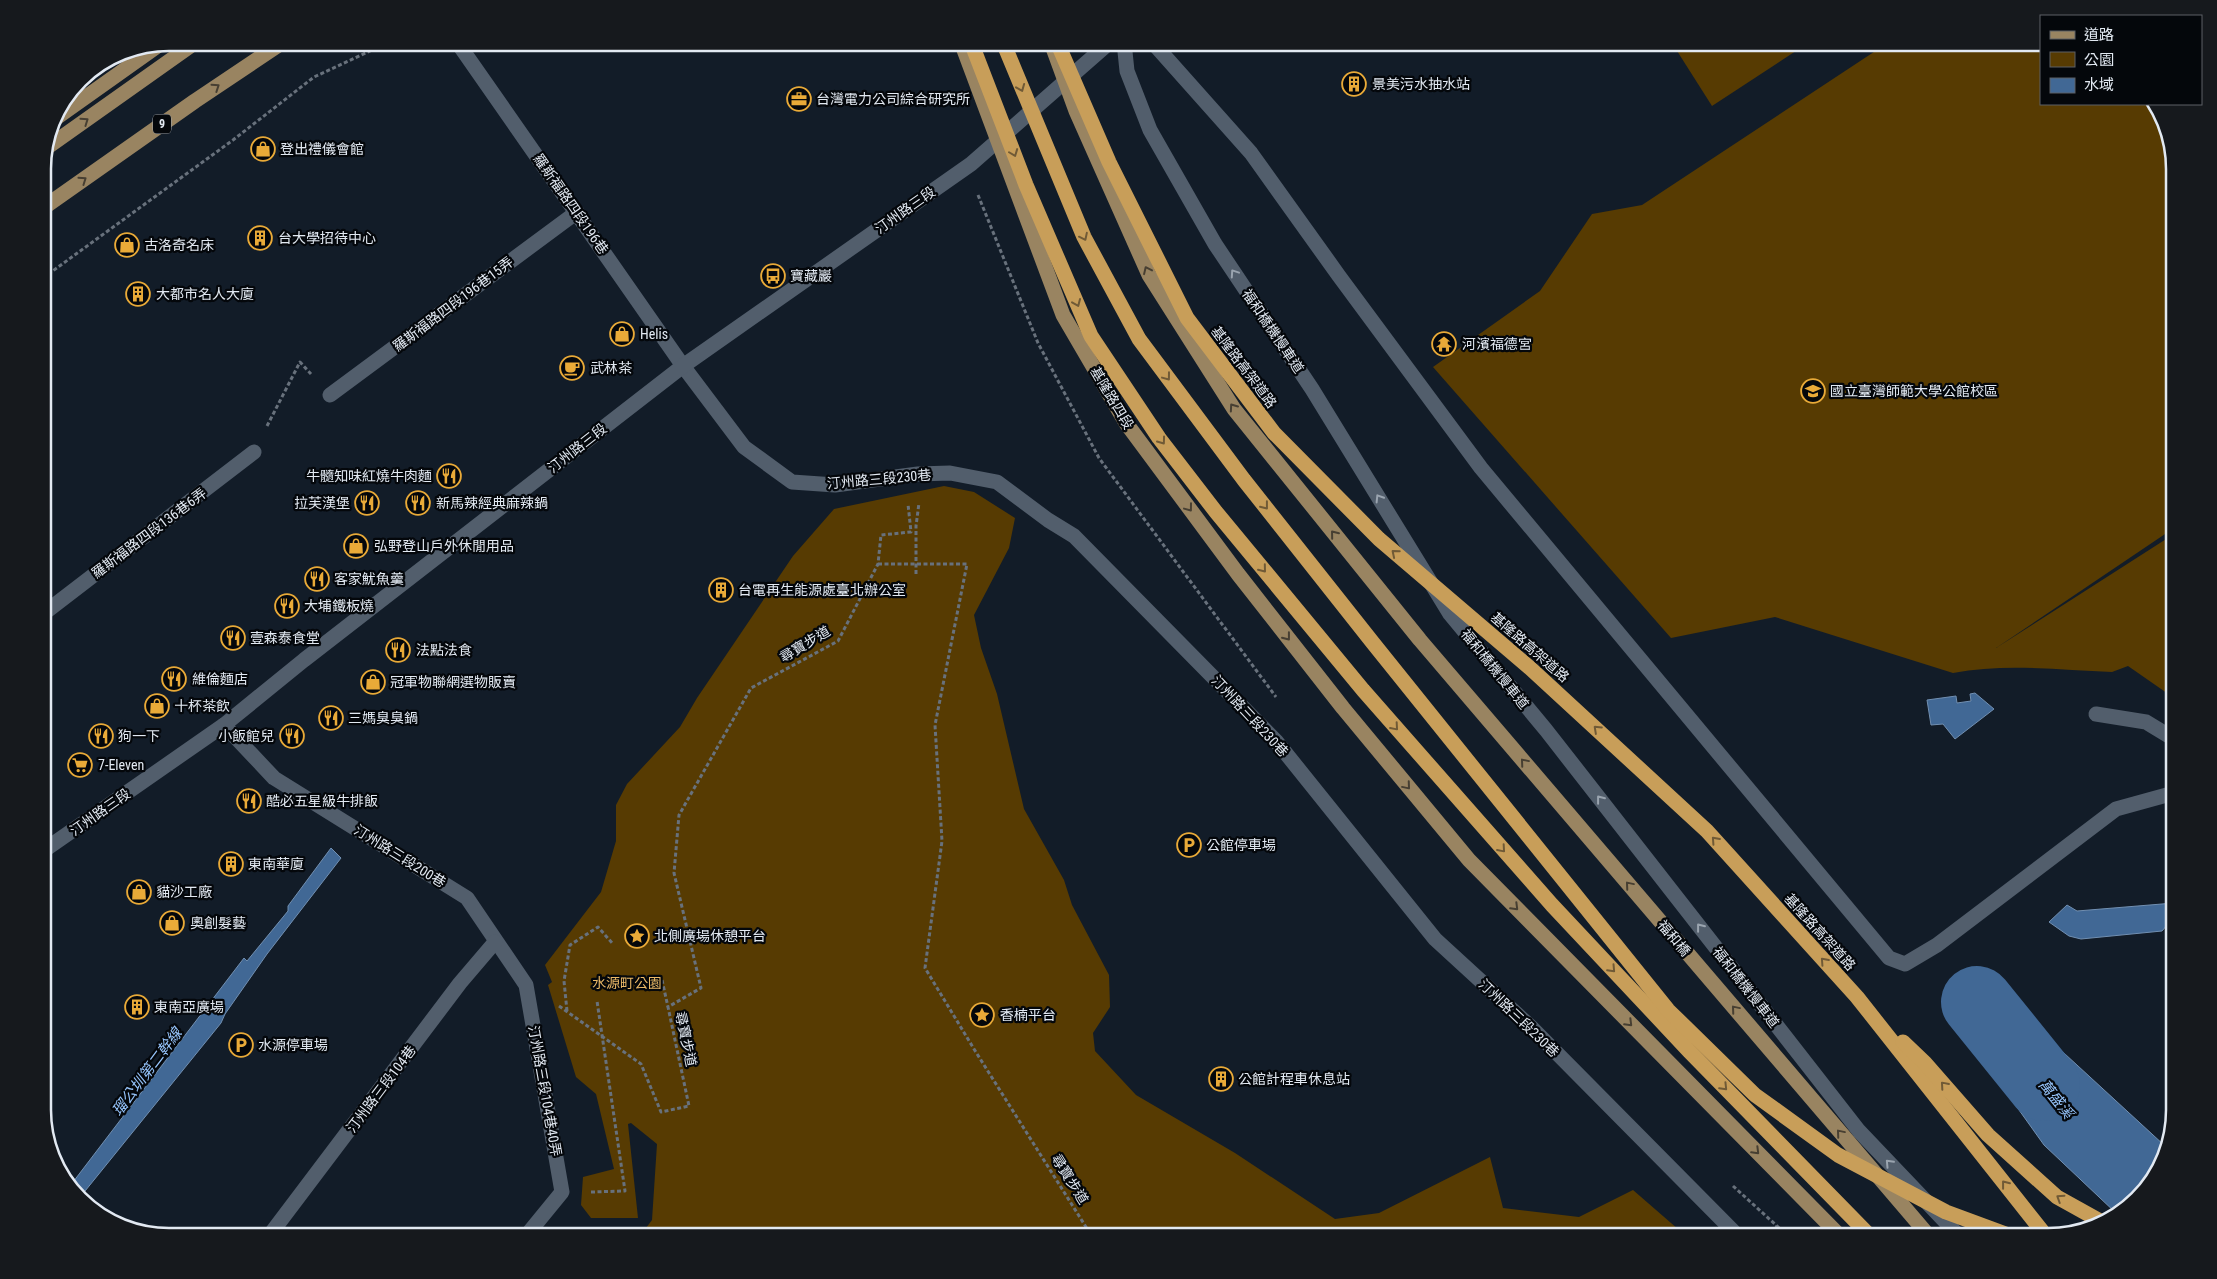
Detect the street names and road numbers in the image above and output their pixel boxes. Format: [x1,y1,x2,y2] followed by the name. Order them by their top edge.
[153,115,171,134] road number: 9
[530,151,612,257] street label: 羅斯福路四段196巷
[872,183,938,237] street label: 汀州路三段
[390,254,516,354] street label: 羅斯福路四段196巷15弄
[1239,286,1307,376] street label: 福和橋機慢車道
[1208,323,1280,411] street label: 基隆路高架道路
[1087,364,1137,432] street label: 基隆路四段
[544,420,610,476] street label: 汀州路三段
[826,466,932,492] street label: 汀州路三段230巷
[88,485,210,581] street label: 羅斯福路四段136巷6弄
[1488,609,1572,685] street label: 基隆路高架道路
[777,623,833,665] street label: 尋寶步道
[1458,626,1532,712] street label: 福和橋機慢車道
[1208,672,1292,760] street label: 汀州路三段230巷
[67,785,133,839] street label: 汀州路三段
[351,821,449,891] street label: 汀州路三段200巷
[1781,890,1859,974] street label: 基隆路高架道路
[1654,917,1694,959] street label: 福和橋
[1710,943,1782,1031] street label: 福和橋機慢車道
[1476,976,1562,1060] street label: 汀州路三段230巷
[672,1010,700,1068] street label: 尋寶步道
[526,1024,564,1158] street label: 汀州路三段104巷40弄
[343,1042,419,1136] street label: 汀州路三段104巷
[1048,1151,1092,1207] street label: 尋寶步道

